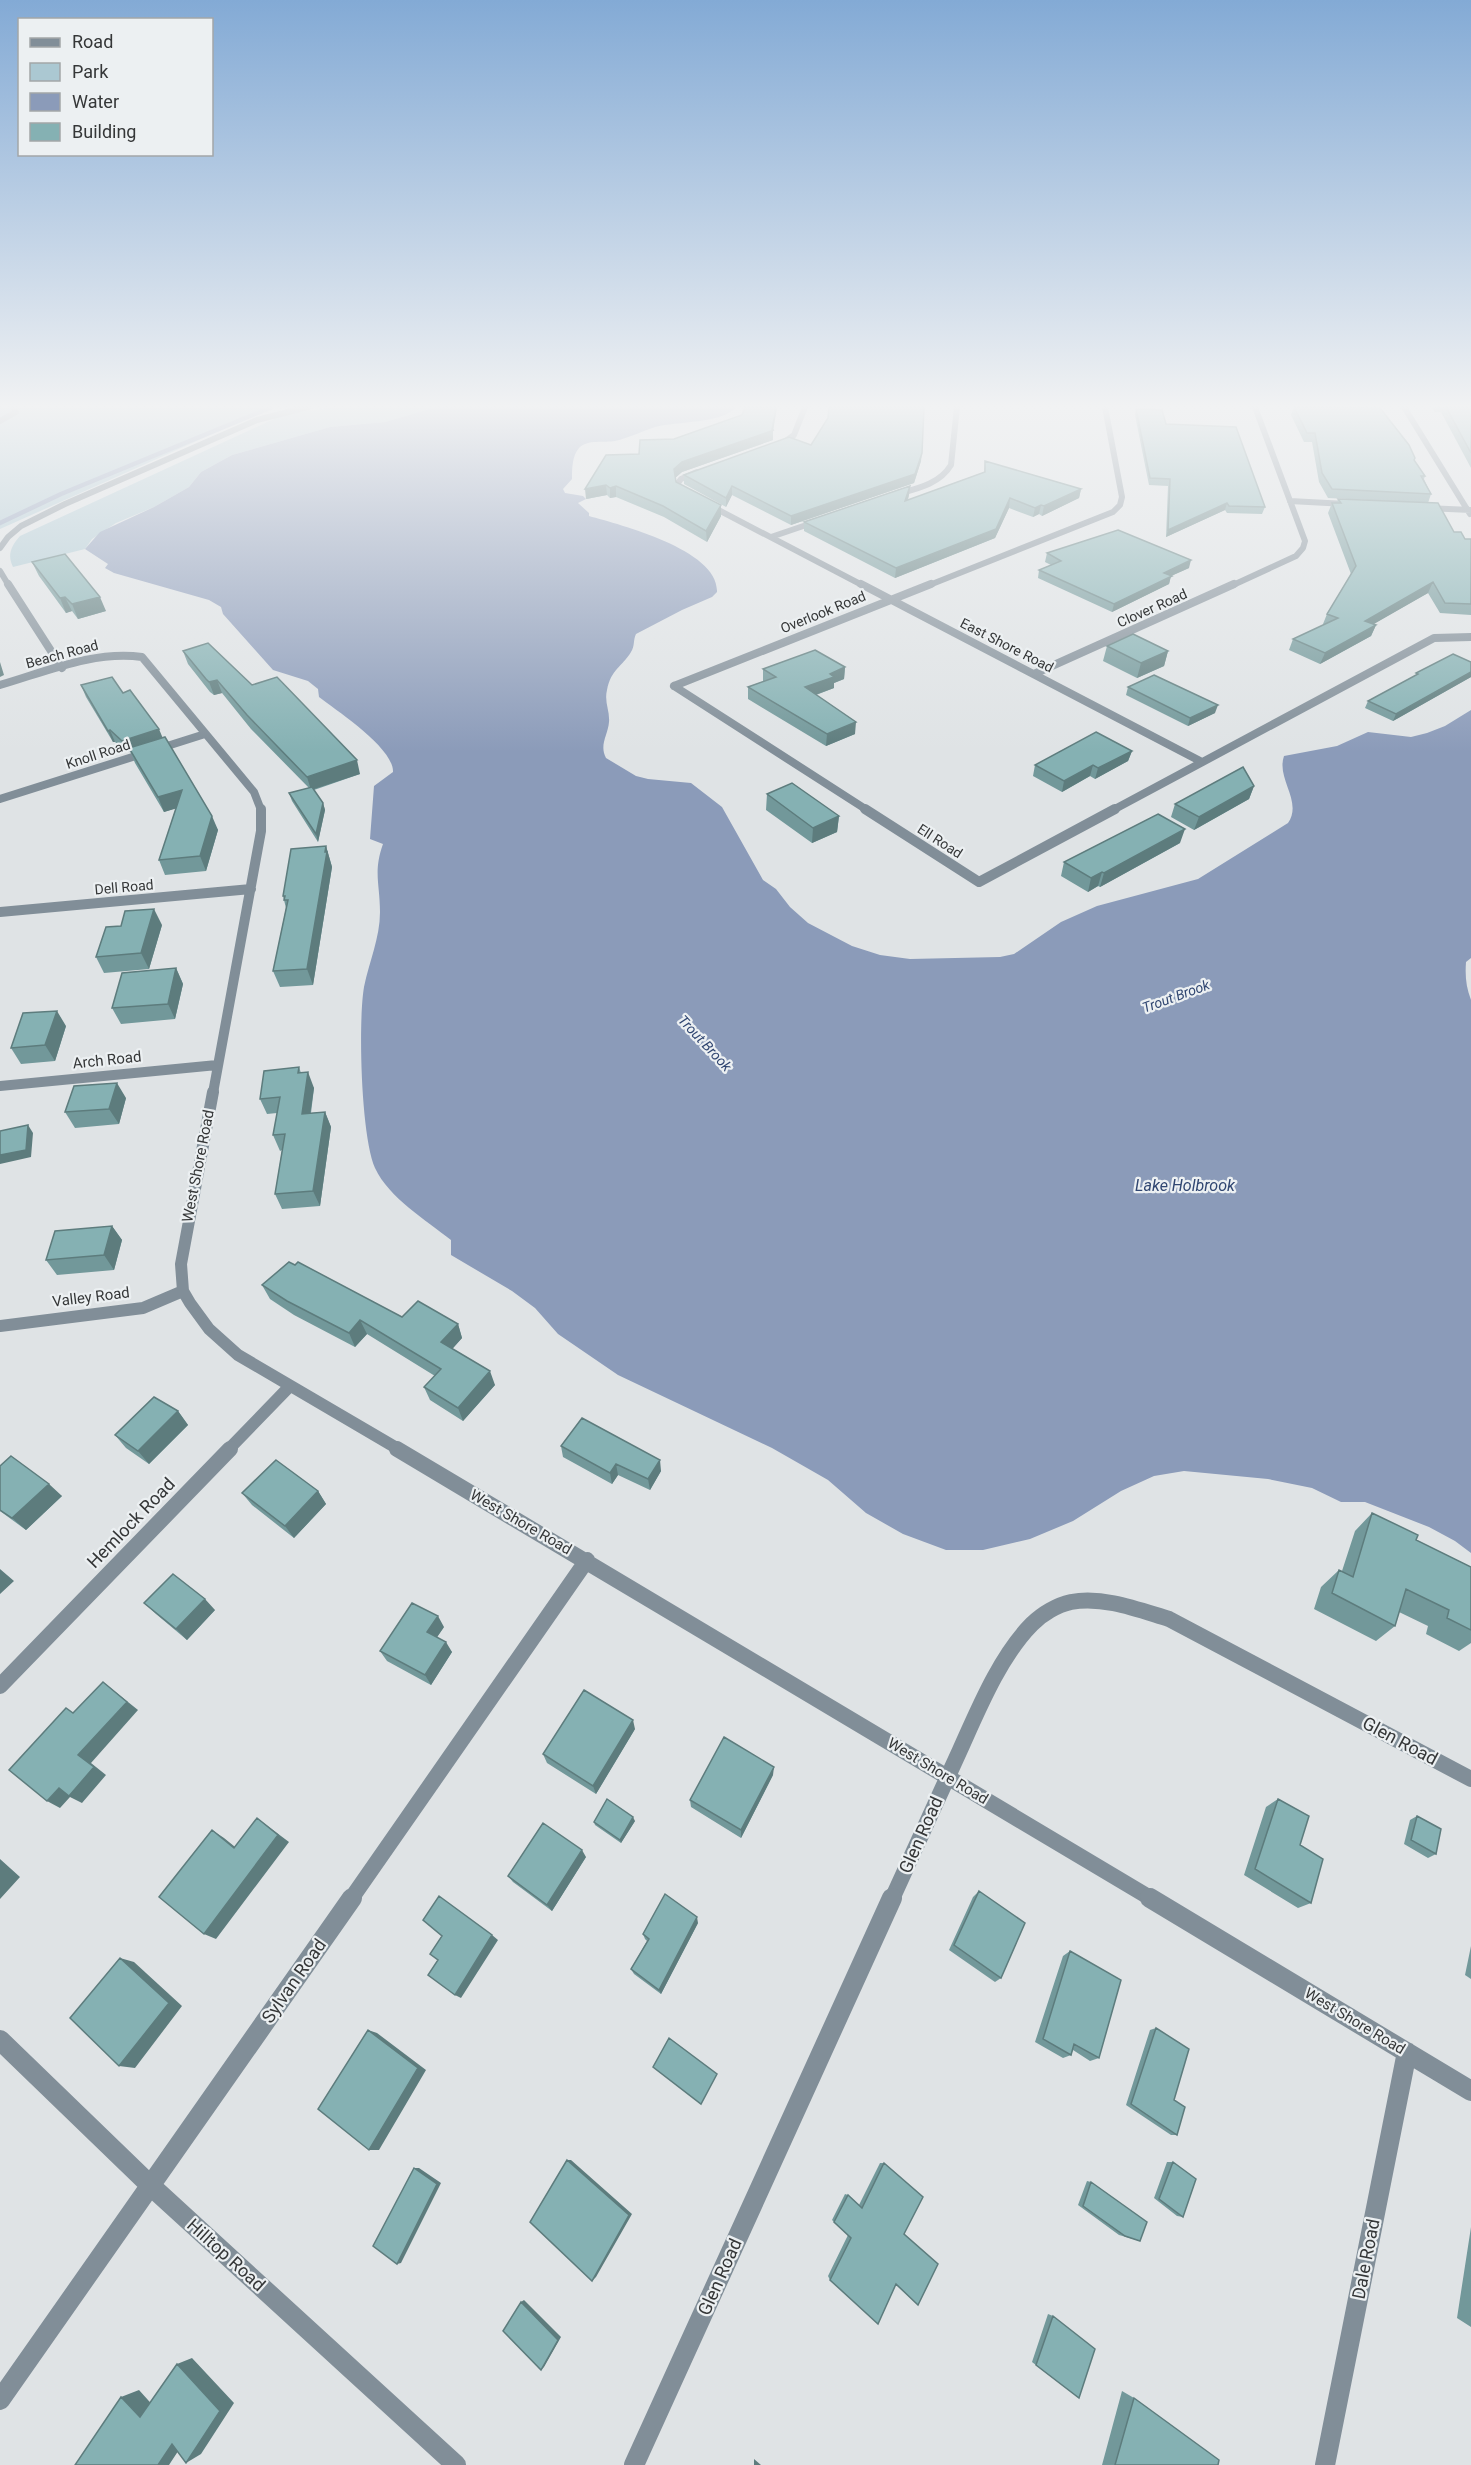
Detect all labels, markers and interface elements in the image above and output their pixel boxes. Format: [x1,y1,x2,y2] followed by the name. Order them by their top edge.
[18,18,213,156] legend
[72,31,113,52] text: Road
[72,61,109,82] text: Park
[72,91,119,112] text: Water
[72,121,136,142] text: Building
[1115,585,1189,631] street label: Clover Road
[778,588,868,636] street label: Overlook Road
[958,615,1056,675] street label: East Shore Road
[24,637,100,671] street label: Beach Road
[64,736,132,772] street label: Knoll Road
[915,821,965,861] street label: Ell Road
[94,876,154,898] street label: Dell Road
[1140,976,1213,1016] water label: Trout Brook
[675,1012,736,1075] water label: Trout Brook
[72,1047,142,1073] street label: Arch Road
[178,1108,218,1224] street label: West Shore Road
[1135,1176,1236,1195] water label: Lake Holbrook
[51,1283,131,1311] street label: Valley Road
[82,1473,179,1572] street label: Hemlock Road
[467,1486,575,1558] street label: West Shore Road
[1359,1712,1441,1769] street label: Glen Road
[884,1734,992,1808] street label: West Shore Road
[894,1793,947,1876] street label: Glen Road
[257,1935,330,2027] street label: Sylvan Road
[1301,1984,1409,2058] street label: West Shore Road
[183,2214,270,2295] street label: Hilltop Road
[1347,2217,1384,2301] street label: Dale Road
[693,2235,746,2318] street label: Glen Road

